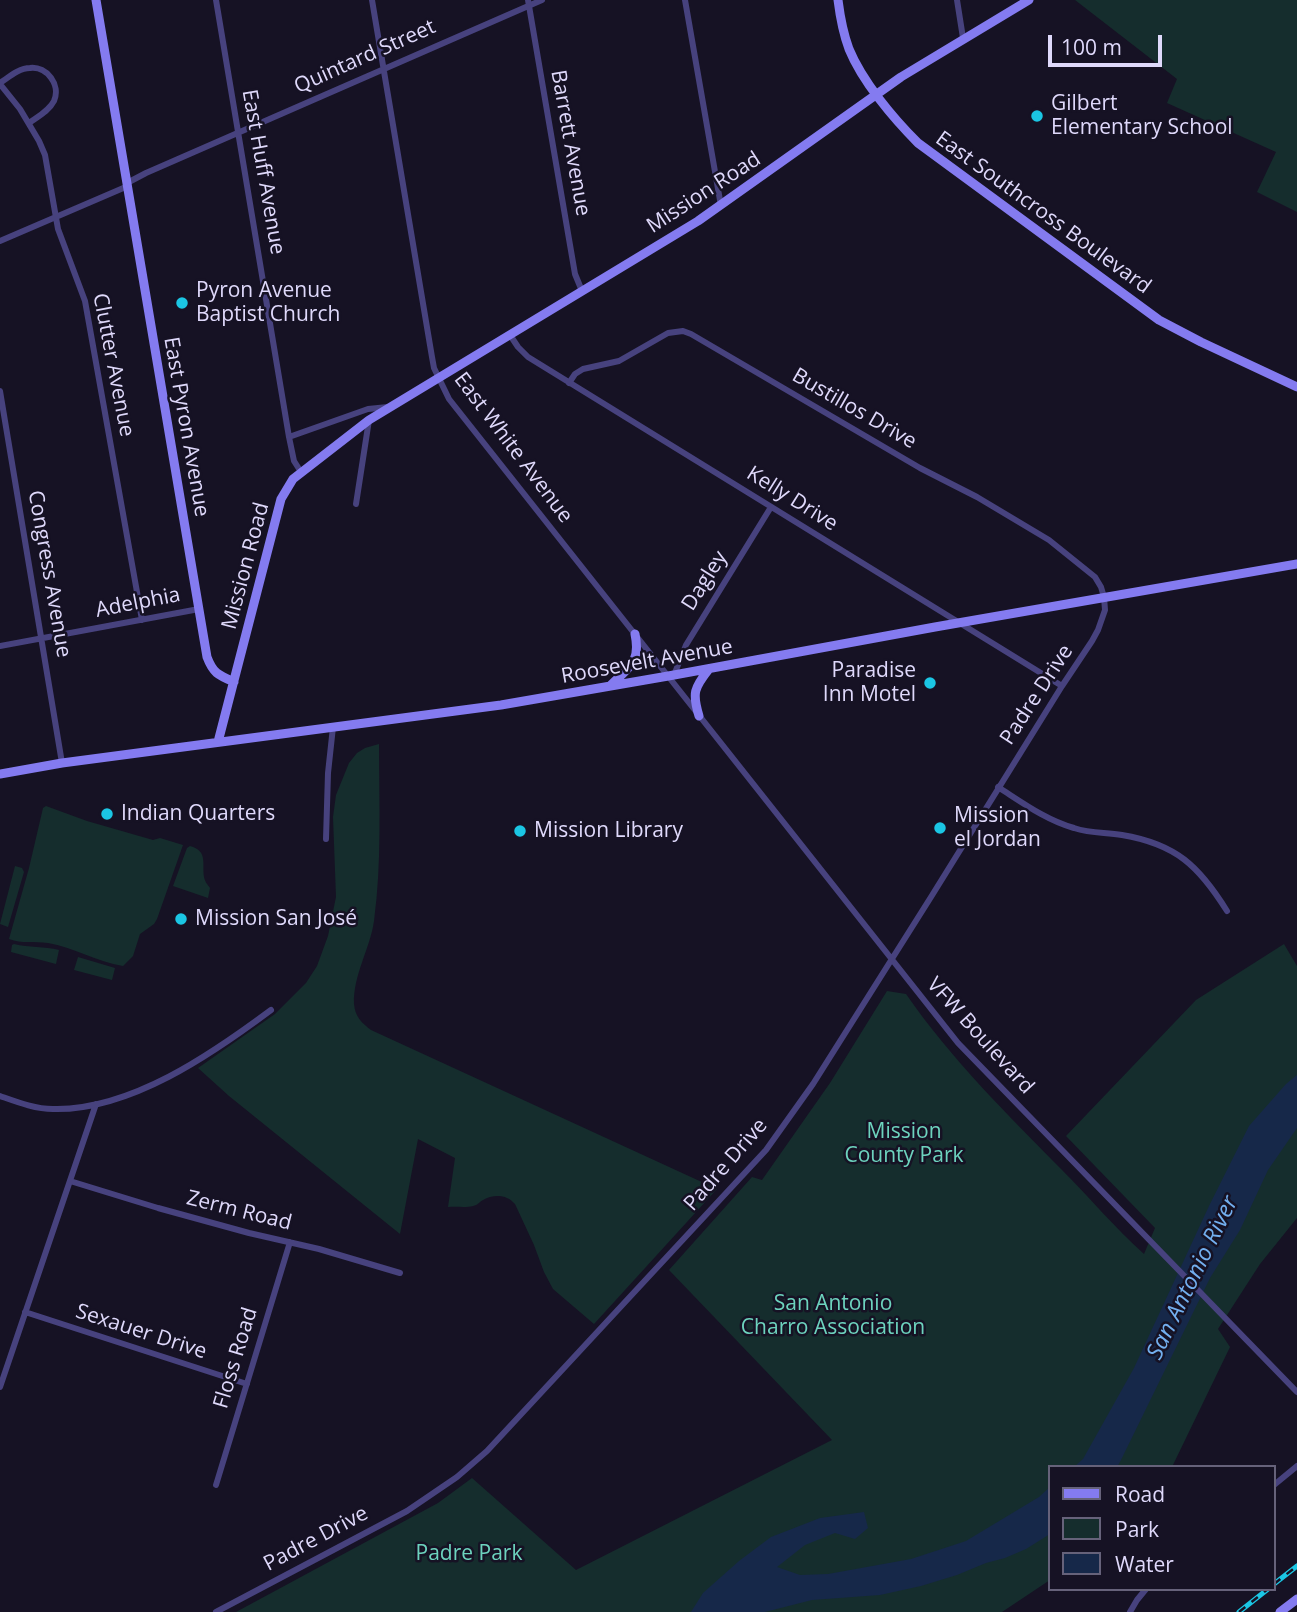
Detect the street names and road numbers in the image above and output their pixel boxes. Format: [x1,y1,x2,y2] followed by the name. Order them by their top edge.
[290,15,440,99] street label: Quintard Street
[545,68,595,218] street label: Barrett Avenue
[236,87,290,257] street label: East Huff Avenue
[930,126,1156,300] street label: East Southcross Boulevard
[642,147,766,239] street label: Mission Road
[87,291,139,439] street label: Clutter Avenue
[158,335,214,519] street label: East Pyron Avenue
[787,363,921,455] street label: Bustillos Drive
[448,368,578,528] street label: East White Avenue
[742,461,842,537] street label: Kelly Drive
[22,489,76,659] street label: Congress Avenue
[217,500,275,632] street label: Mission Road
[677,546,733,616] street label: Dagley
[93,582,183,624] street label: Adelphia
[559,635,735,689] street label: Roosevelt Avenue
[995,640,1079,750] street label: Padre Drive
[921,973,1039,1099] street label: VFW Boulevard
[679,1114,773,1216] street label: Padre Drive
[184,1186,294,1236] street label: Zerm Road
[72,1299,210,1365] street label: Sexauer Drive
[209,1304,263,1412] street label: Floss Road
[260,1501,372,1577] street label: Padre Drive

